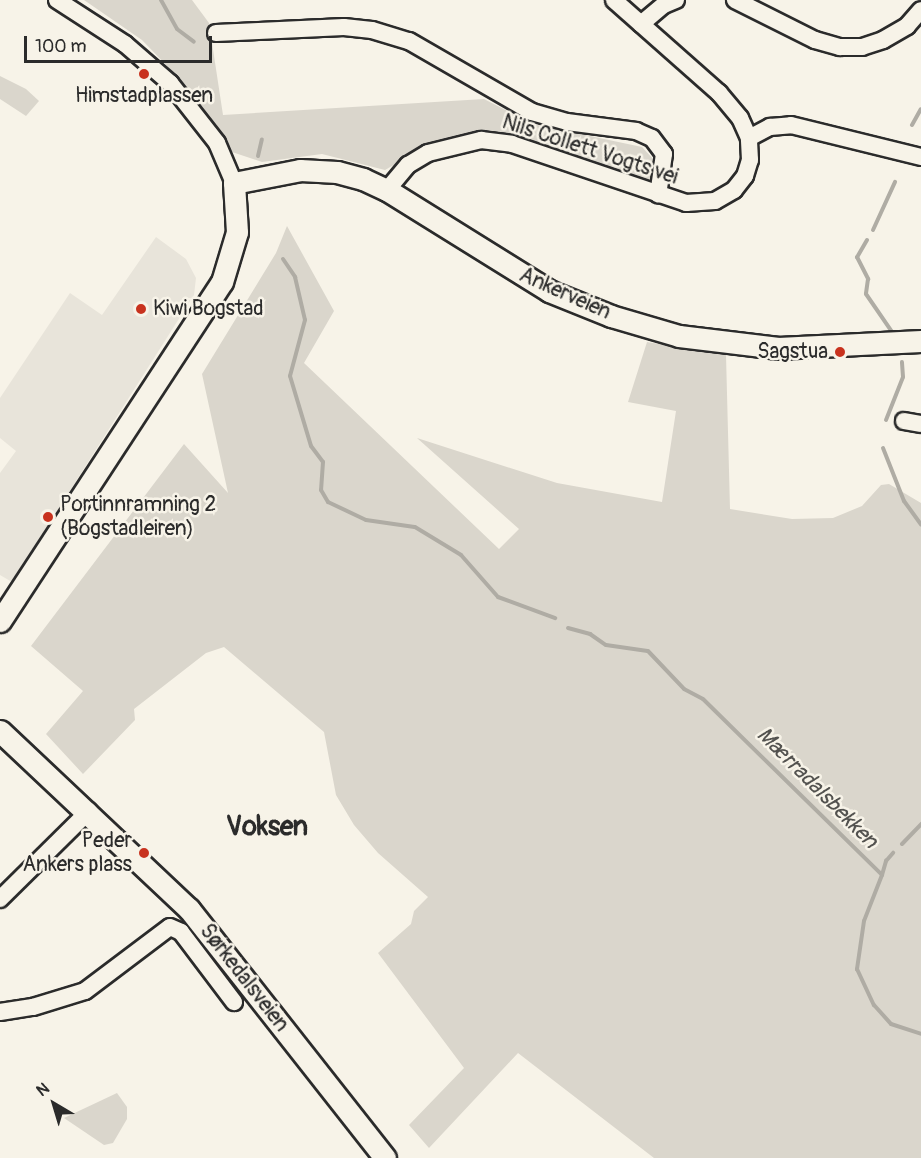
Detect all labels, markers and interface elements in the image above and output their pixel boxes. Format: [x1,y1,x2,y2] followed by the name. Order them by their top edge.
[27,24,214,62] scale bar
[35,35,87,58] text: 100 m
[137,67,151,81] marker: Himstadplassen
[75,83,213,109] place label: Himstadplassen
[499,110,681,190] street label: Nils Collett Vogts vei
[515,263,615,325] street label: Ankerveien
[153,296,264,322] place label: Kiwi Bogstad
[134,302,148,316] marker: Kiwi Bogstad
[757,339,828,365] place label: Sagstua
[833,345,847,359] marker: Sagstua
[60,492,216,542] place label: Portinnramning 2 (Bogstadleiren)
[41,510,55,524] marker: Portinnramning 2 (Bogstadleiren)
[751,722,883,854] water label: Mærradalsbekken
[226,811,308,843] district label: Voksen
[22,828,132,878] place label: Peder Ankers plass
[137,846,151,860] marker: Peder Ankers plass
[194,919,294,1037] street label: Sørkedalsveien
[24,1074,84,1134] north arrow
[32,1079,53,1101] text: N

